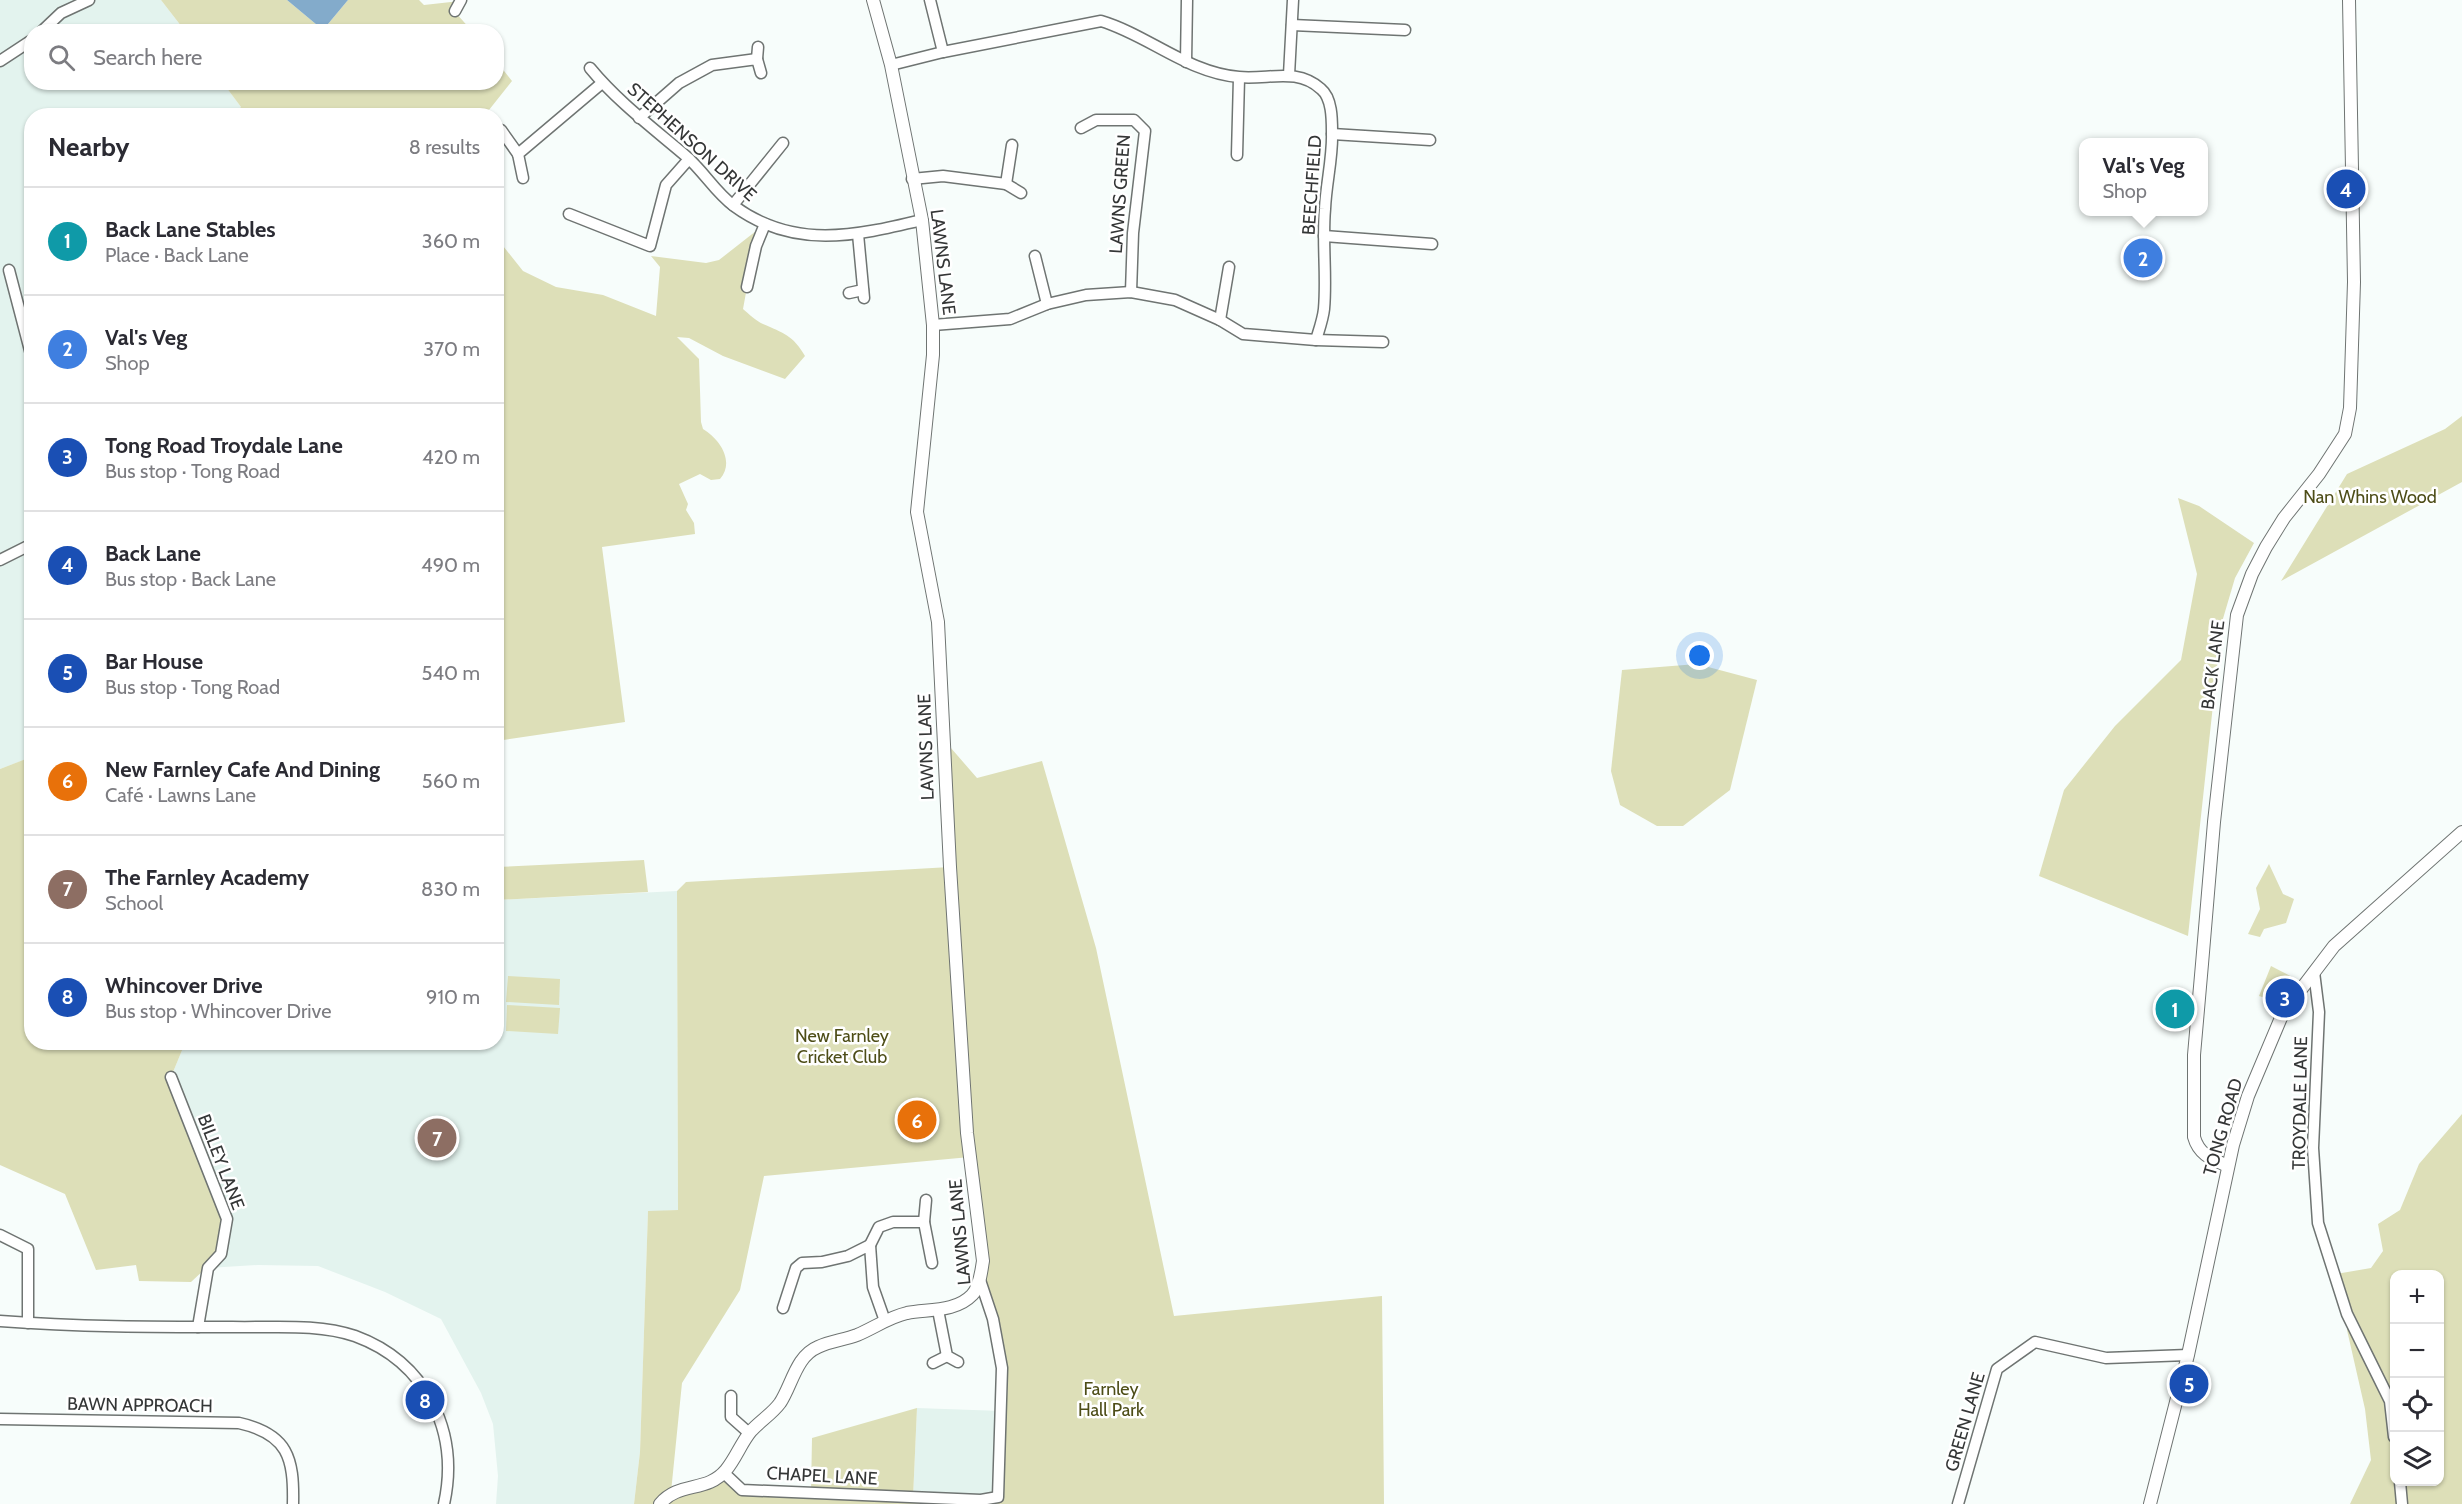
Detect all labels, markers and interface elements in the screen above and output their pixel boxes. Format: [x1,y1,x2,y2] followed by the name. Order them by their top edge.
[24,24,504,90] search box
[45,41,78,74] icon: search
[93,44,202,71] text: Search here
[623,78,761,206] street label: STEPHENSON DRIVE
[48,131,129,163] text: Nearby
[1105,134,1135,254] street label: LAWNS GREEN
[1298,134,1326,236] street label: BEECHFIELD
[409,135,480,159] text: 8 results
[2079,138,2208,216] popup
[2102,152,2185,179] text: Val's Veg
[2326,166,2366,212] pin: 4
[2102,179,2147,203] text: Shop
[926,208,960,316] street label: LAWNS LANE
[105,216,276,243] text: Back Lane Stables
[64,229,71,253] text: 1
[422,229,480,253] text: 360 m
[2124,236,2162,280] pin: 2
[105,243,249,267] text: Place · Back Lane
[105,324,187,351] text: Val's Veg
[62,337,73,361] text: 2
[423,337,480,361] text: 370 m
[105,351,150,375] text: Shop
[105,432,343,459] text: Tong Road Troydale Lane
[62,445,73,469] text: 3
[422,445,480,469] text: 420 m
[105,459,280,483] text: Bus stop · Tong Road
[2303,486,2437,508] park label: Nan Whins Wood
[105,540,201,567] text: Back Lane
[61,553,74,577] text: 4
[421,553,480,577] text: 490 m
[105,567,276,591] text: Bus stop · Back Lane
[2197,619,2229,711] street label: BACK LANE
[1685,641,1714,670] your location
[105,648,203,675] text: Bar House
[62,661,73,685] text: 5
[422,661,480,685] text: 540 m
[105,675,280,699] text: Bus stop · Tong Road
[913,693,939,801] street label: LAWNS LANE
[105,756,380,783] text: New Farnley Cafe And Dining
[62,769,73,793] text: 6
[422,769,480,793] text: 560 m
[105,783,256,807] text: Café · Lawns Lane
[105,864,309,891] text: The Farnley Academy
[62,877,73,901] text: 7
[421,877,480,901] text: 830 m
[105,891,163,915] text: School
[105,972,263,999] text: Whincover Drive
[2266,976,2304,1020] pin: 3
[61,985,74,1009] text: 8
[426,985,480,1009] text: 910 m
[2156,986,2194,1032] pin: 1
[105,999,331,1023] text: Bus stop · Whincover Drive
[795,1025,889,1068] park label: New Farnley Cricket Club
[2288,1036,2312,1170] street label: TROYDALE LANE
[2199,1076,2247,1178] street label: TONG ROAD
[898,1098,936,1142] pin: 6
[193,1111,249,1213] street label: BILLEY LANE
[418,1116,456,1160] pin: 7
[944,1178,976,1286] street label: LAWNS LANE
[2390,1270,2444,1486] map controls
[2390,1270,2444,1324] button: +
[2390,1324,2444,1378] button: −
[2170,1362,2208,1406] pin: 5
[1940,1370,1990,1474] street label: GREEN LANE
[406,1378,444,1422] pin: 8
[1078,1378,1145,1421] park label: Farnley Hall Park
[2390,1378,2444,1432] button: locate
[67,1393,213,1417] street label: BAWN APPROACH
[2390,1432,2444,1486] button: layers
[766,1462,878,1490] street label: CHAPEL LANE

